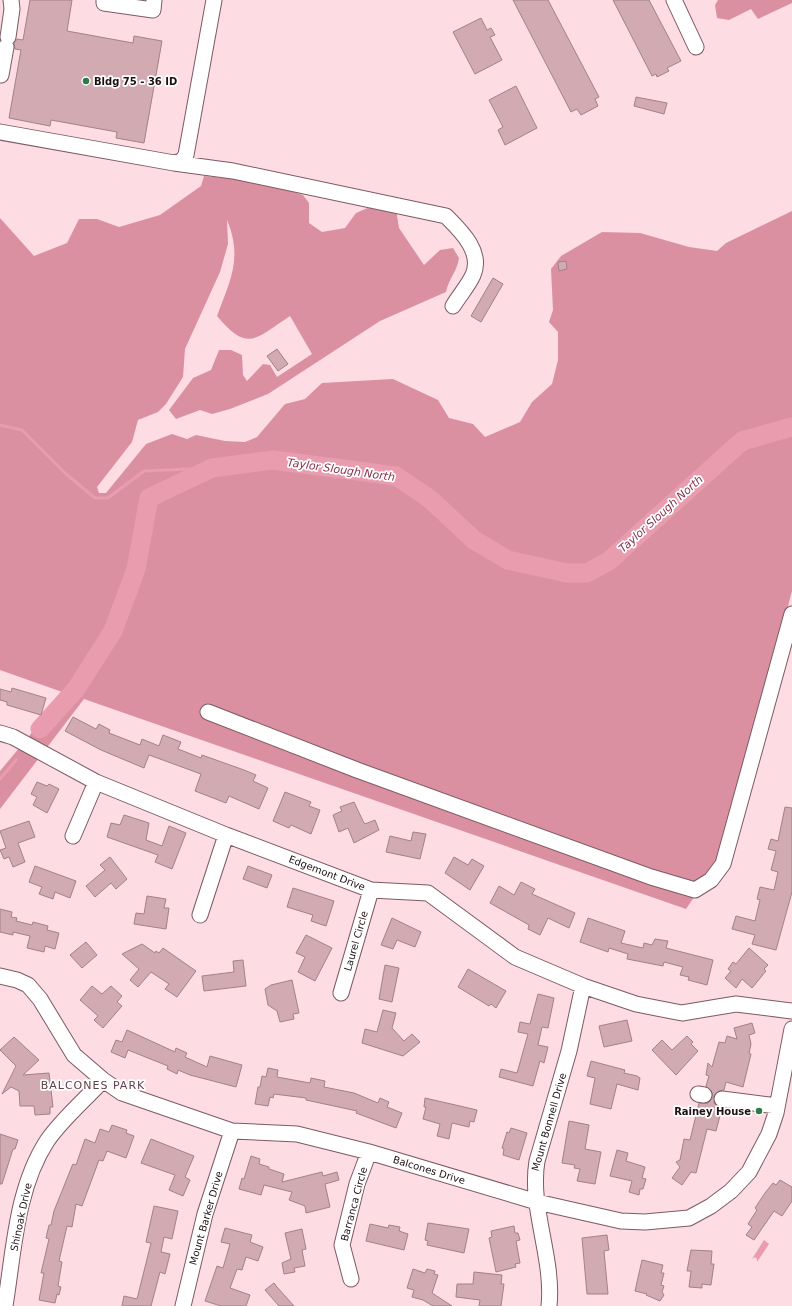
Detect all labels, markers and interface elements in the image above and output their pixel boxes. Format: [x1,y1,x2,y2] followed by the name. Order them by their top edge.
[81,76,91,86] marker: Bldg 75 - 36 ID
[94,76,177,87] place label: Bldg 75 - 36 ID
[286,456,396,484] water label: Taylor Slough North
[616,473,706,555] water label: Taylor Slough North
[287,853,367,893] street label: Edgemont Drive
[342,910,370,972] street label: Laurel Circle
[530,1072,568,1172] street label: Mount Bonnell Drive
[41,1079,145,1092] district label: BALCONES PARK
[674,1106,751,1117] place label: Rainey House
[754,1106,764,1116] marker: Rainey House
[392,1154,466,1186] street label: Balcones Drive
[339,1166,369,1242] street label: Barranca Circle
[187,1170,225,1266] street label: Mount Barker Drive
[8,1182,34,1252] street label: Shinoak Drive

